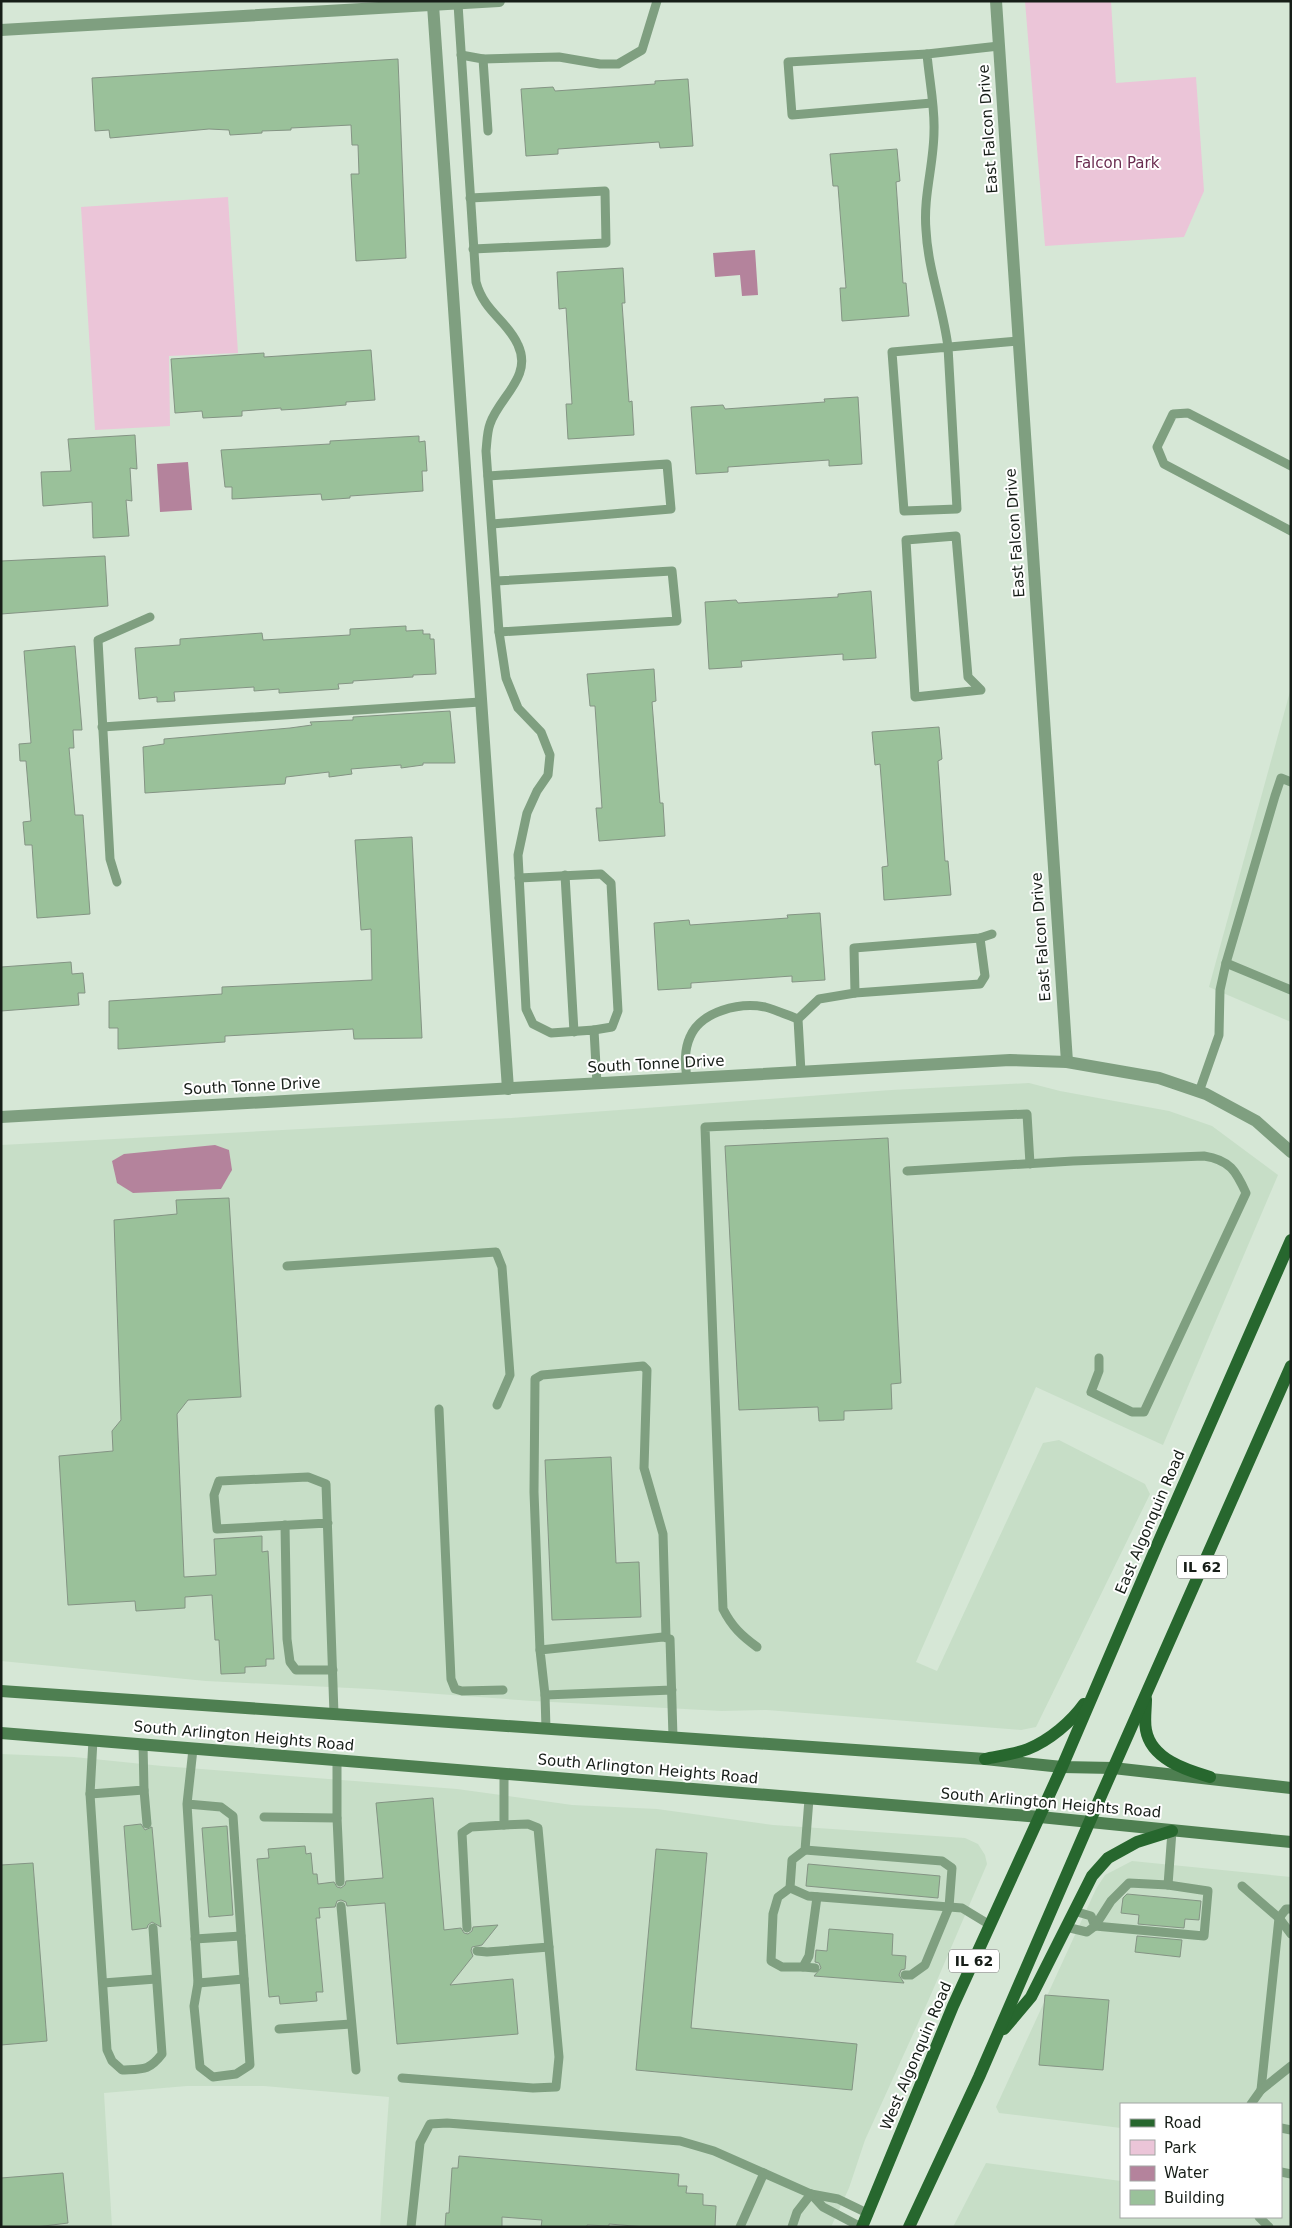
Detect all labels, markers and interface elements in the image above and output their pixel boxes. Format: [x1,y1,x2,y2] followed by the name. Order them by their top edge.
[975,64,1001,194] street label: East Falcon Drive
[1075,154,1160,172] park label: Falcon Park
[1002,468,1028,598] street label: East Falcon Drive
[1028,872,1054,1002] street label: East Falcon Drive
[587,1051,725,1077] street label: South Tonne Drive
[183,1073,321,1099] street label: South Tonne Drive
[1111,1447,1189,1597] street label: East Algonquin Road
[1177,1555,1227,1578] road number: IL 62
[133,1717,355,1755] street label: South Arlington Heights Road
[537,1750,759,1788] street label: South Arlington Heights Road
[940,1784,1162,1822] street label: South Arlington Heights Road
[949,1950,999,1972] road number: IL 62
[877,1979,955,2133] street label: West Algonquin Road
[1120,2103,1282,2218] legend
[1164,2114,1202,2132] text: Road
[1164,2139,1197,2157] text: Park
[1164,2164,1209,2182] text: Water
[1164,2189,1225,2207] text: Building

